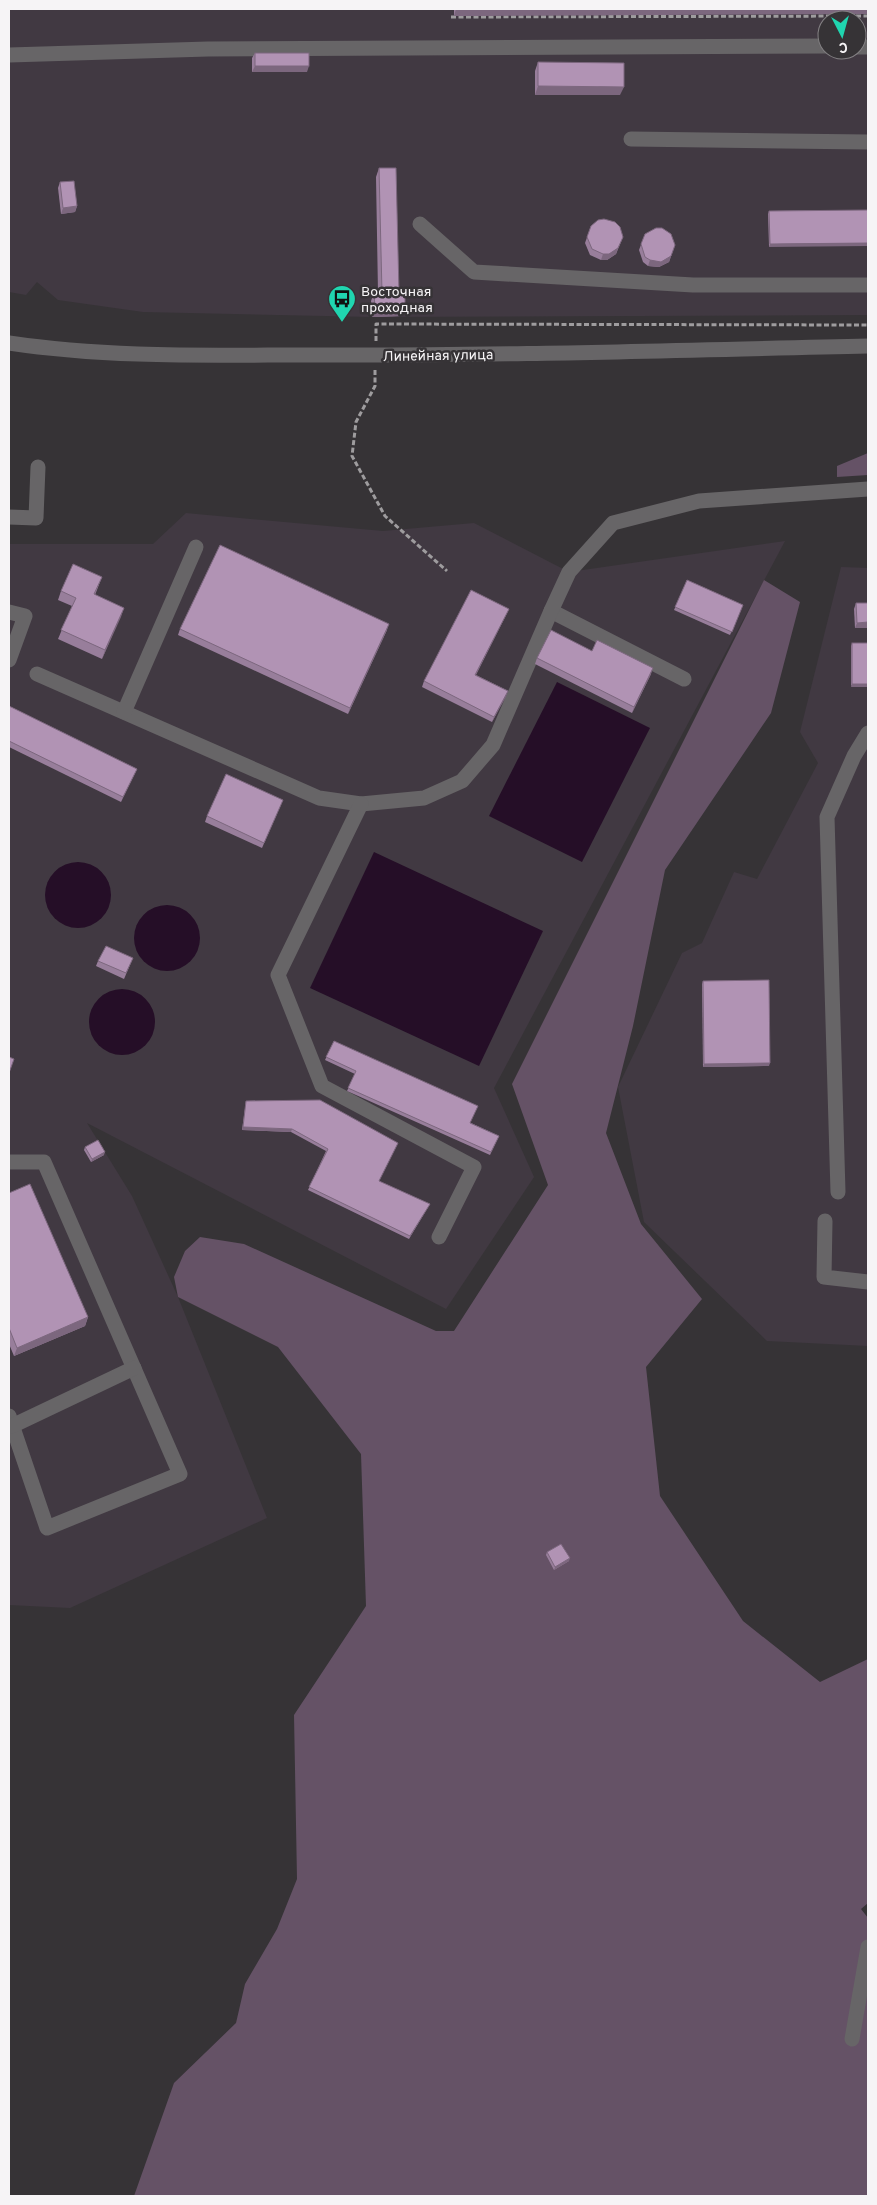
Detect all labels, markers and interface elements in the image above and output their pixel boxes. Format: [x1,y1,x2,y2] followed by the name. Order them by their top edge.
[817,10,867,60] north arrow
[838,38,849,55] text: С
[327,284,357,323] bus stop icon: Восточная проходная
[361,284,433,317] place label: Восточная проходная
[383,347,493,366] street label: Линейная улица

